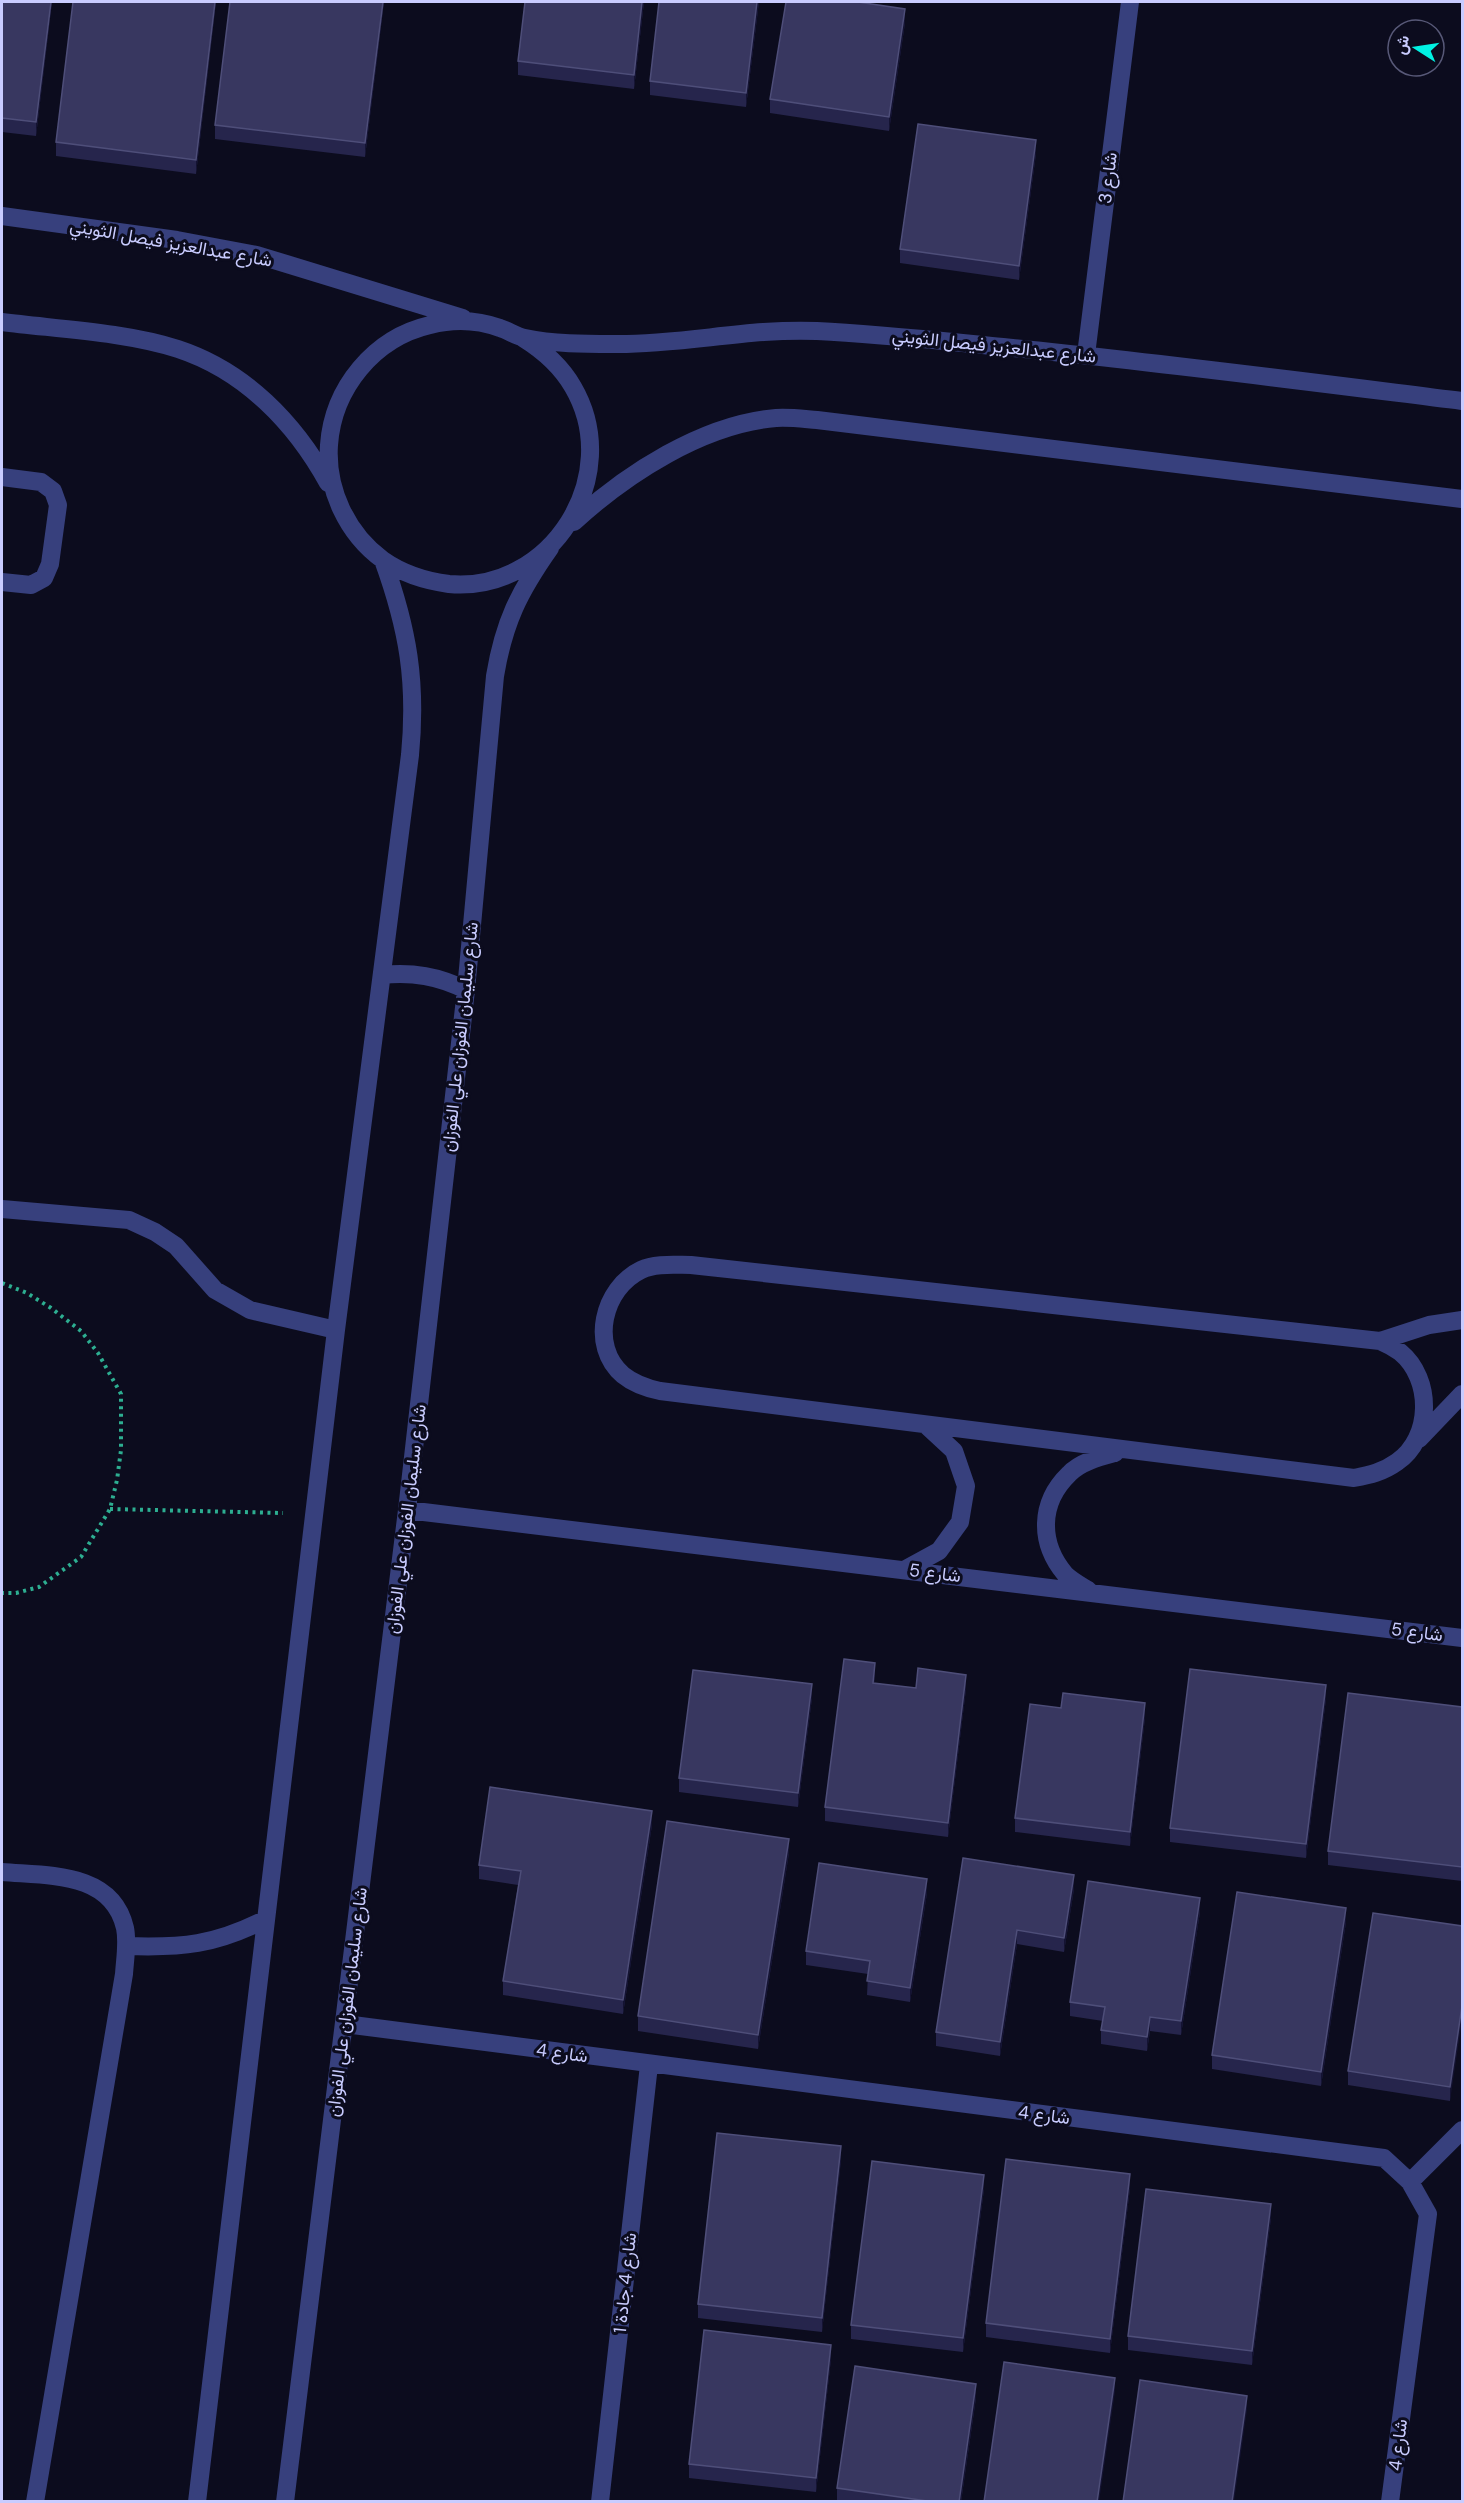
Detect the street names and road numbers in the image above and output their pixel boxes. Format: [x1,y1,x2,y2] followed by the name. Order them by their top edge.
[1093,151,1123,205] street label: شارع 3
[67,213,274,276] street label: شارع عبدالعزيز فيصل الثويني
[890,323,1097,372] street label: شارع عبدالعزيز فيصل الثويني
[436,921,487,1153] street label: شارع سليمان الفوزان علي الفوزان
[380,1403,435,1635] street label: شارع سليمان الفوزان علي الفوزان
[908,1558,962,1588] street label: شارع 5
[1390,1617,1444,1647] street label: شارع 5
[321,1886,376,2118] street label: شارع سليمان الفوزان علي الفوزان
[535,2038,589,2068] street label: شارع 4
[1017,2100,1071,2130] street label: شارع 4
[608,2232,642,2334] street label: شارع 4 جادة 1
[1383,2418,1413,2472] street label: شارع 4

